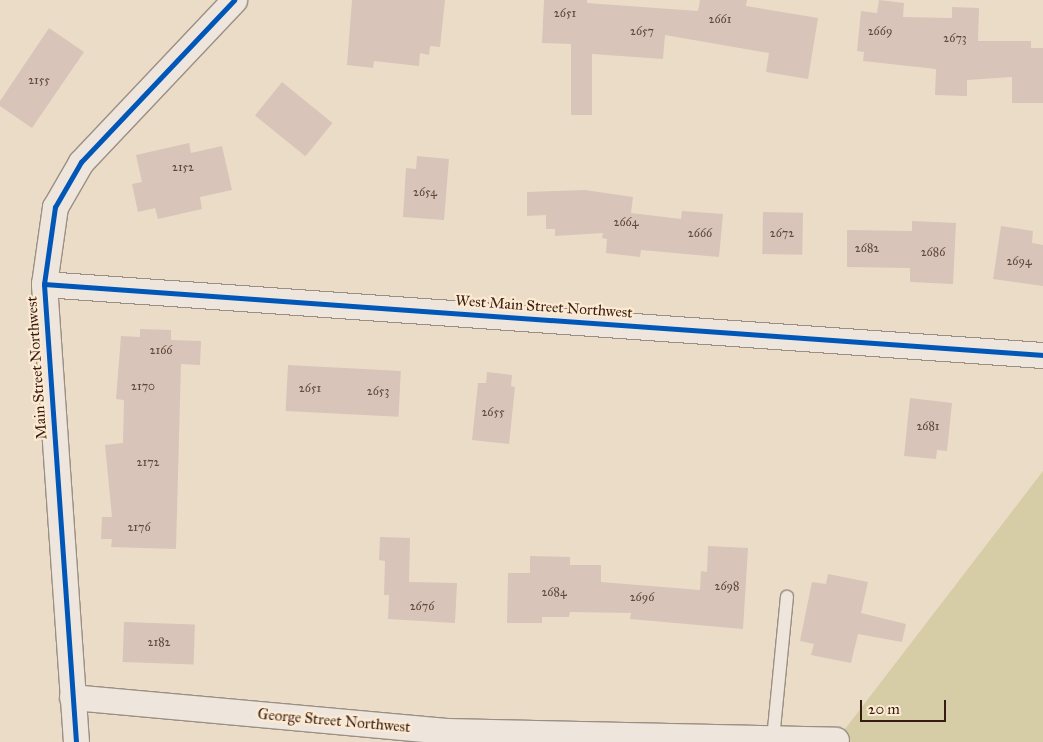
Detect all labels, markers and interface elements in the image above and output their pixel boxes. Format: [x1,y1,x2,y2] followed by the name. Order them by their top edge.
[554,7,576,21] house number: 2651
[709,13,731,27] house number: 2661
[630,25,654,39] house number: 2657
[868,25,892,39] house number: 2669
[943,32,967,46] house number: 2673
[28,74,50,88] house number: 2155
[172,161,194,175] house number: 2152
[413,186,437,200] house number: 2654
[614,216,638,230] house number: 2664
[688,227,712,241] house number: 2666
[770,227,794,241] house number: 2672
[855,242,879,256] house number: 2682
[921,246,945,260] house number: 2686
[1006,255,1032,269] house number: 2694
[455,292,633,322] street label: West Main Street Northwest
[23,296,51,440] street label: Main Street Northwest
[150,344,172,358] house number: 2166
[131,380,155,394] house number: 2170
[299,382,321,396] house number: 2651
[367,385,389,399] house number: 2653
[481,406,505,420] house number: 2655
[916,420,940,434] house number: 2681
[137,456,159,470] house number: 2172
[127,521,151,535] house number: 2176
[715,580,739,594] house number: 2698
[541,586,567,600] house number: 2684
[630,591,654,605] house number: 2696
[410,600,434,614] house number: 2676
[148,636,170,650] house number: 2182
[863,690,949,722] scale bar
[868,700,900,718] text: 20 m
[257,705,411,737] street label: George Street Northwest

